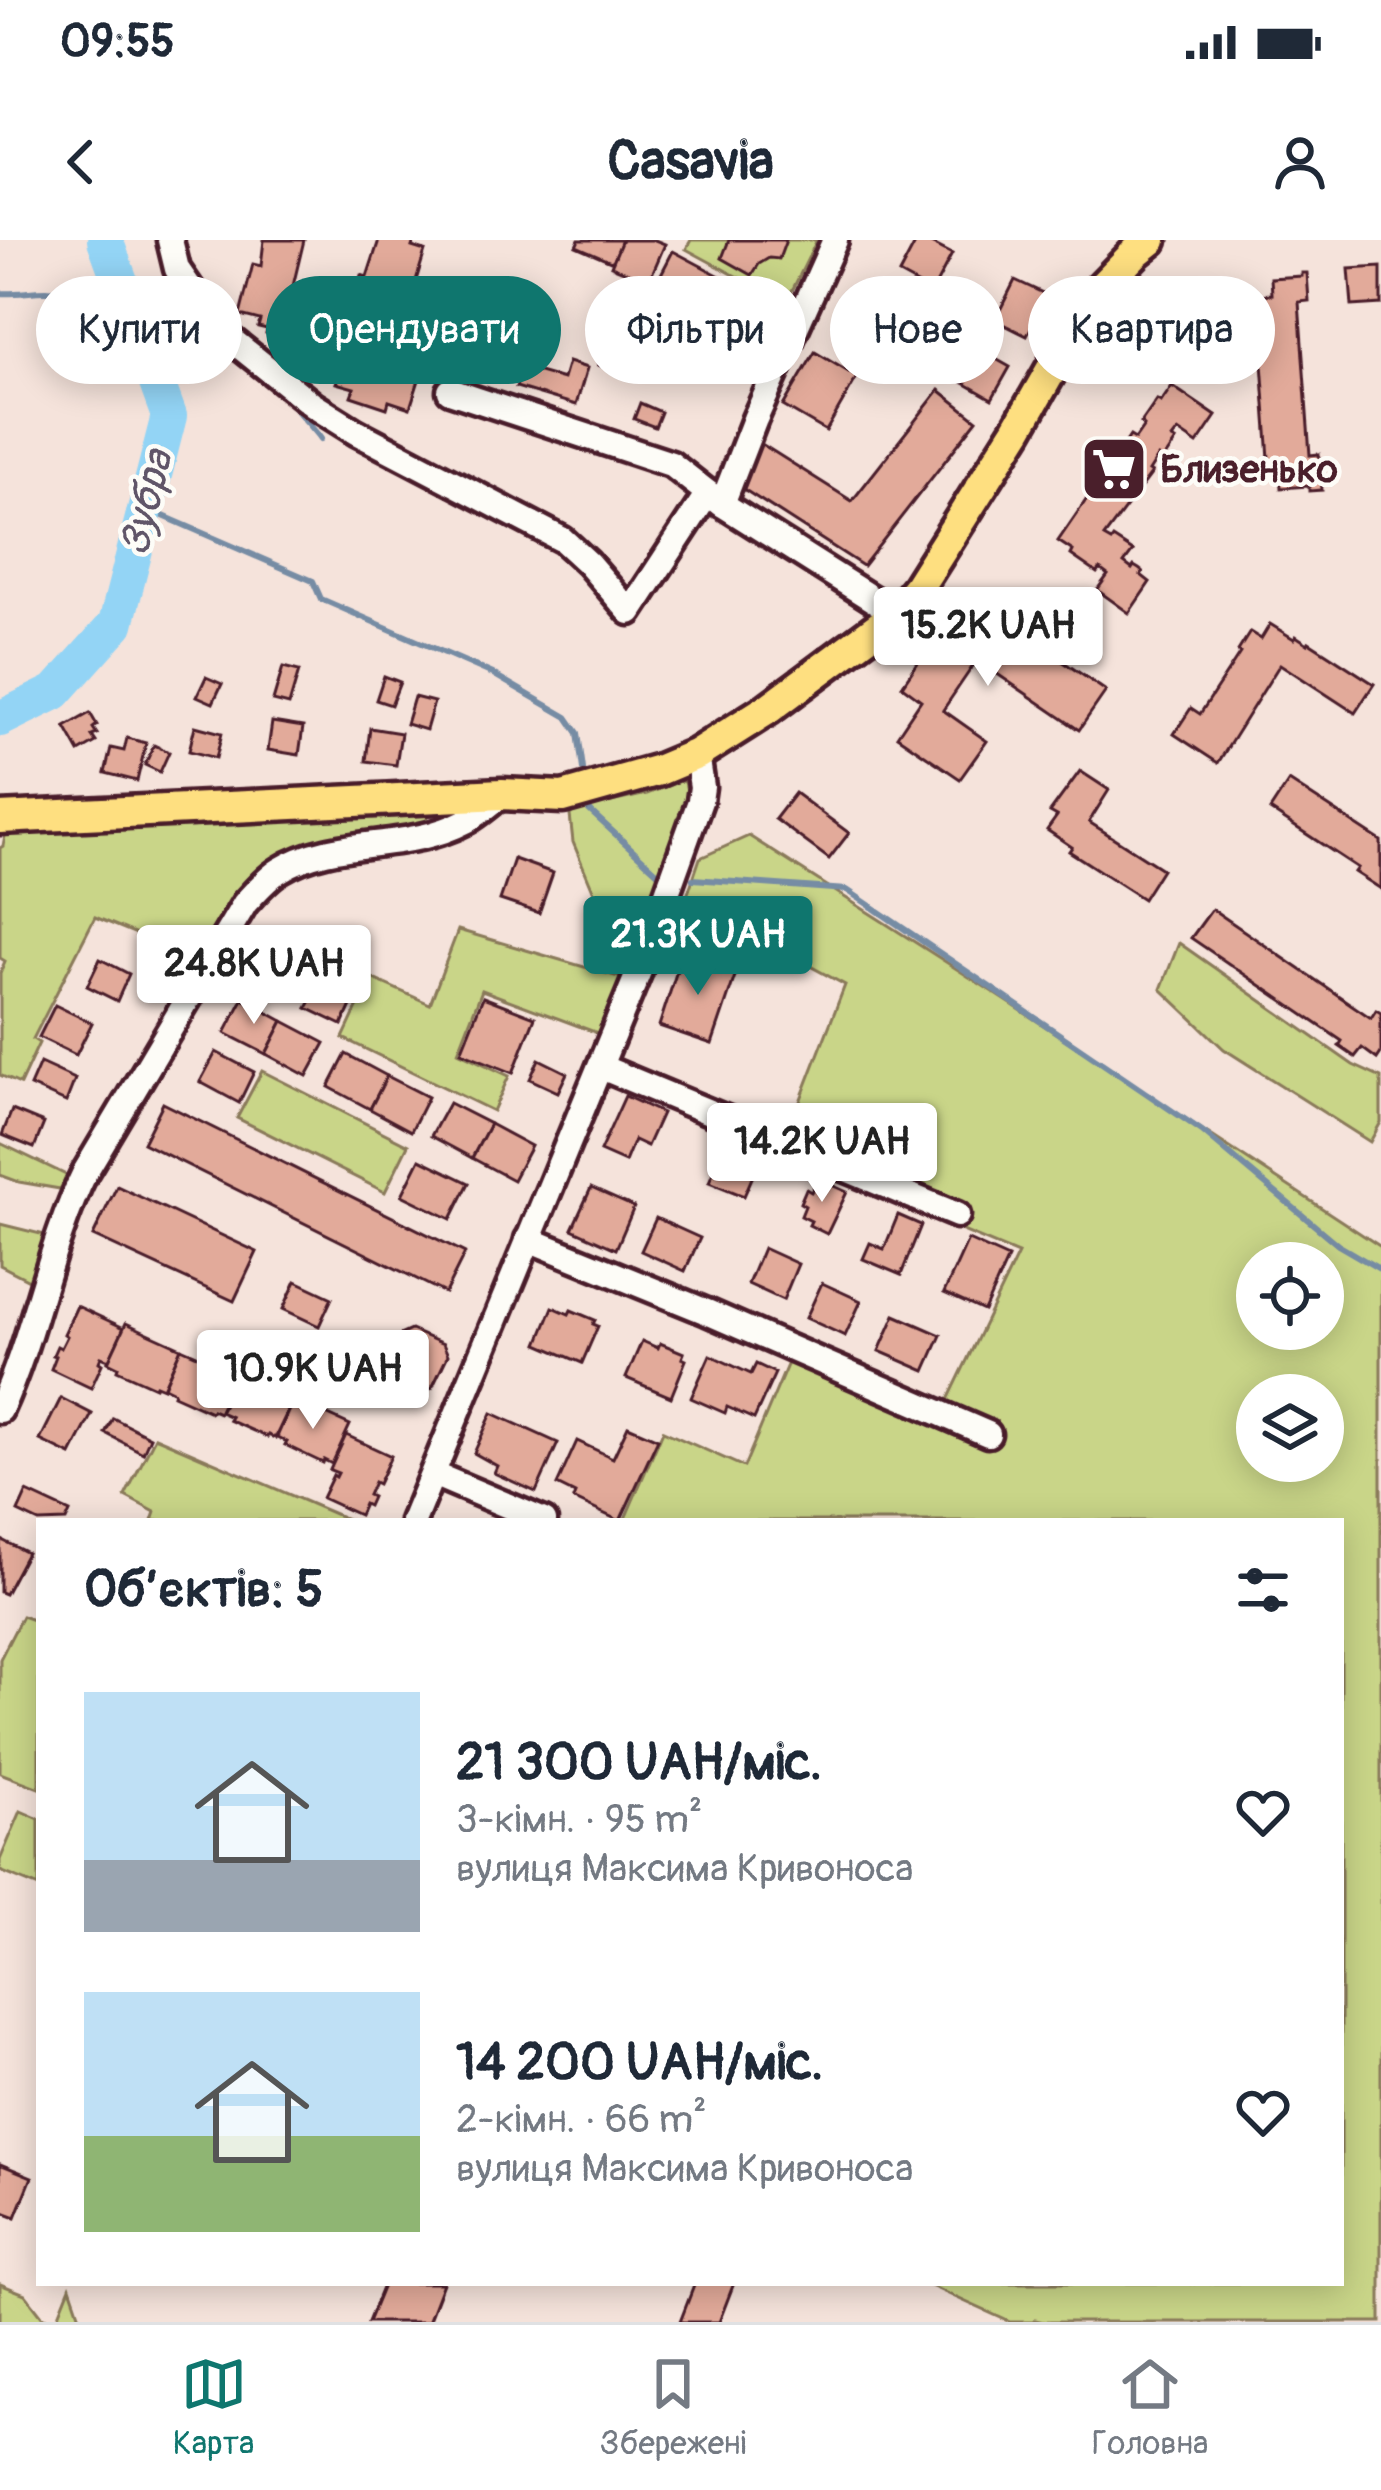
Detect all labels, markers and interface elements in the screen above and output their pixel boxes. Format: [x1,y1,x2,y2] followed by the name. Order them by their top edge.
[60,14,175,70] text: 09:55
[607,128,774,196] text: Casavia
[48,129,114,195] icon: back
[1267,129,1333,195] icon: person
[36,276,242,384] chip: Купити
[266,276,561,384] chip: Орендувати
[585,276,806,384] chip: Фільтри
[830,276,1004,384] chip: Нове
[1028,276,1275,384] chip: Квартира
[1079,434,1149,504] supermarket icon: Близенько
[109,443,186,561] water label: Зубра
[1160,445,1338,494] place label: Близенько
[851,587,1125,689] pin: 15.2K UAH
[901,601,1075,650] text: 15.2K UAH
[561,896,835,998] pin: 21.3K UAH
[610,910,786,959] text: 21.3K UAH
[117,925,391,1027] pin: 24.8K UAH
[164,939,344,988] text: 24.8K UAH
[685,1103,959,1205] pin: 14.2K UAH
[734,1117,910,1166] text: 14.2K UAH
[1236,1242,1344,1482] map controls
[1236,1242,1344,1350] button: locate
[176,1330,450,1432] pin: 10.9K UAH
[224,1344,402,1393] text: 10.9K UAH
[1236,1374,1344,1482] button: layers
[1230,1557,1296,1623] icon: filters
[84,1558,324,1622] text: Об’єктів: 5
[456,1731,822,1795] text: 21 300 UAH/міс.
[180,1740,324,1884] icon: home
[1230,1779,1296,1845] icon: heart
[456,1795,702,1844] text: 3-кімн. · 95 m²
[456,1844,913,1893] text: вулиця Максима Кривоноса
[456,2031,823,2095] text: 14 200 UAH/міс.
[180,2040,324,2184] icon: home
[1230,2079,1296,2145] icon: heart
[456,2095,707,2144] text: 2-кімн. · 66 m²
[456,2144,913,2193] text: вулиця Максима Кривоноса
[173,2351,254,2464] tab: Карта
[600,2351,746,2464] tab: Збережені
[1092,2351,1208,2464] tab: Головна

